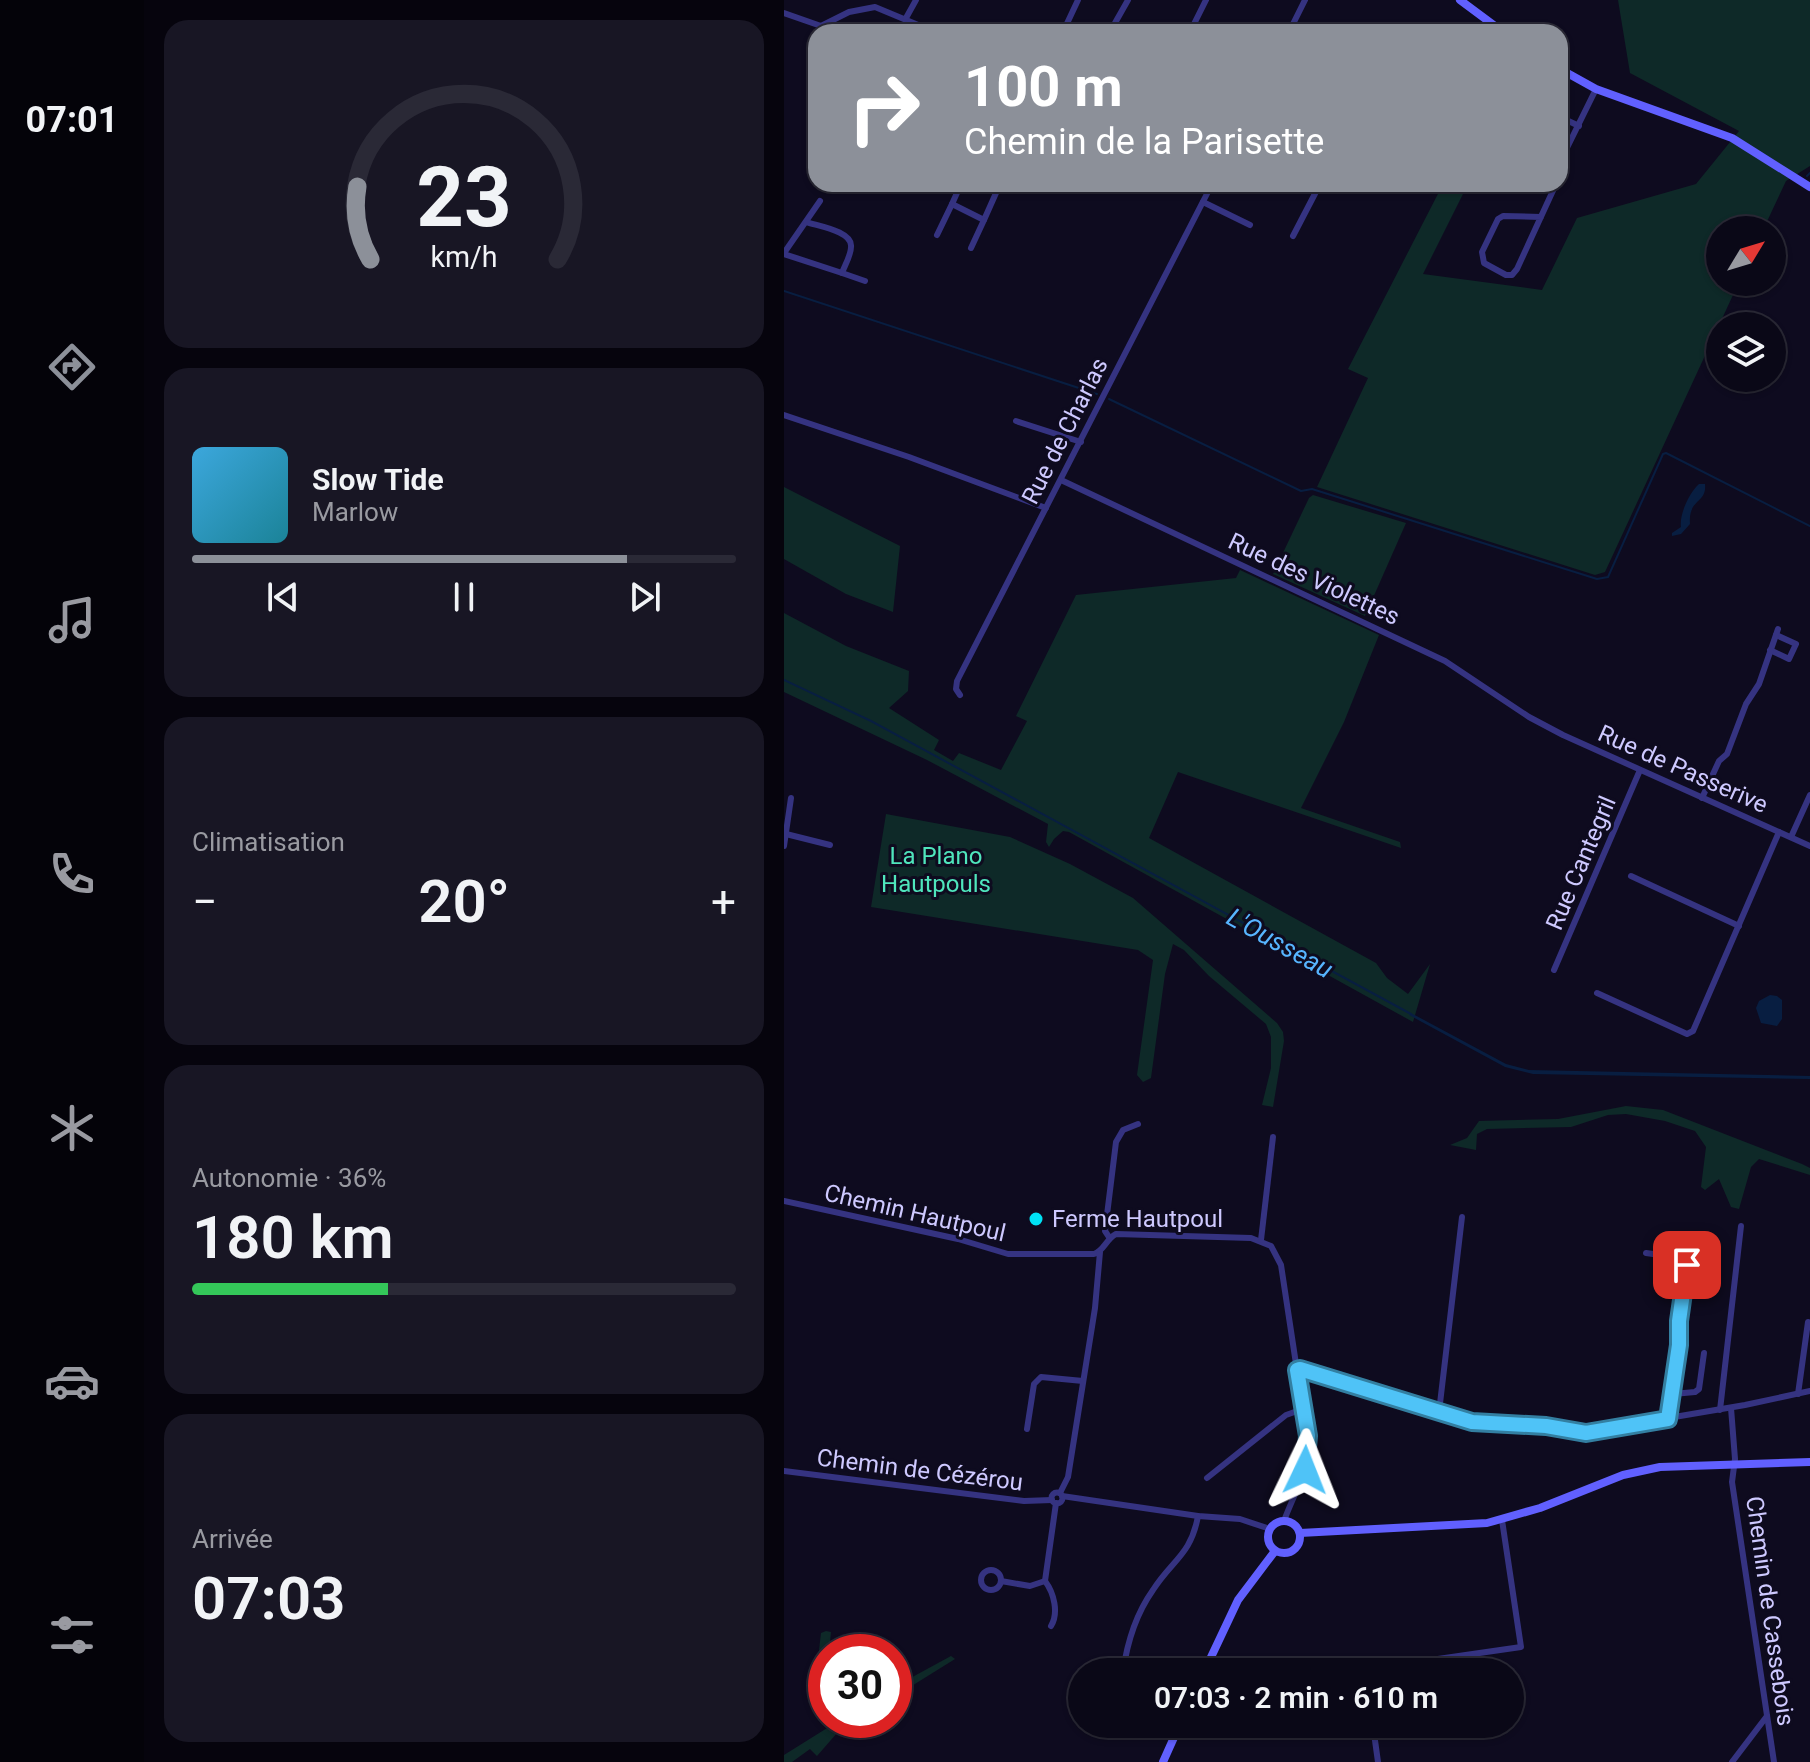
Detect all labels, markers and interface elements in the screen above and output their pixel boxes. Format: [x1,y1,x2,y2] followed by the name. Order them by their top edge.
[964,54,1123,120] text: 100 m
[832,56,936,160] icon: right
[26,99,118,141] text: 07:01
[964,121,1324,163] text: Chemin de la Parisette
[416,149,512,246] text: 23
[1706,216,1786,296] north arrow
[1706,216,1786,392] map controls
[430,240,498,274] text: km/h
[1706,312,1786,392] button: layers
[44,339,100,395] icon: directions
[1016,353,1114,509] street label: Rue de Charlas
[312,462,444,497] text: Slow Tide
[312,497,398,527] text: Marlow
[1224,527,1404,631] street label: Rue des Violettes
[261,575,305,619] icon: previous
[442,575,486,619] icon: pause
[623,575,667,619] icon: next
[44,592,100,648] icon: music
[1594,719,1772,819] street label: Rue de Passerive
[1540,792,1622,934] street label: Rue Cantegril
[192,827,345,857] text: Climatisation
[881,842,991,898] park label: La Plano Hautpouls
[44,846,100,902] icon: phone
[418,866,510,937] text: 20°
[192,876,217,928] text: −
[711,876,736,928] text: +
[1222,902,1338,984] water label: L'Ousseau
[44,1100,100,1156] icon: climate
[192,1163,386,1193] text: Autonomie · 36%
[822,1179,1008,1247] street label: Chemin Hautpoul
[192,1202,394,1273] text: 180 km
[1052,1205,1223,1233] place label: Ferme Hautpoul
[1027,1210,1045,1228] marker: Ferme Hautpoul
[1653,1231,1721,1299] pin
[1665,1243,1709,1287] icon: arrive
[44,1353,100,1409] icon: car
[1263,1428,1347,1512] position arrow
[815,1443,1025,1497] street label: Chemin de Cézérou
[1740,1494,1800,1728] street label: Chemin de Cassebois
[192,1524,273,1554] text: Arrivée
[192,1563,345,1634] text: 07:03
[44,1607,100,1663] icon: filters
[808,1634,912,1738] speed limit sign: 30
[1154,1680,1438,1715] text: 07:03 · 2 min · 610 m

